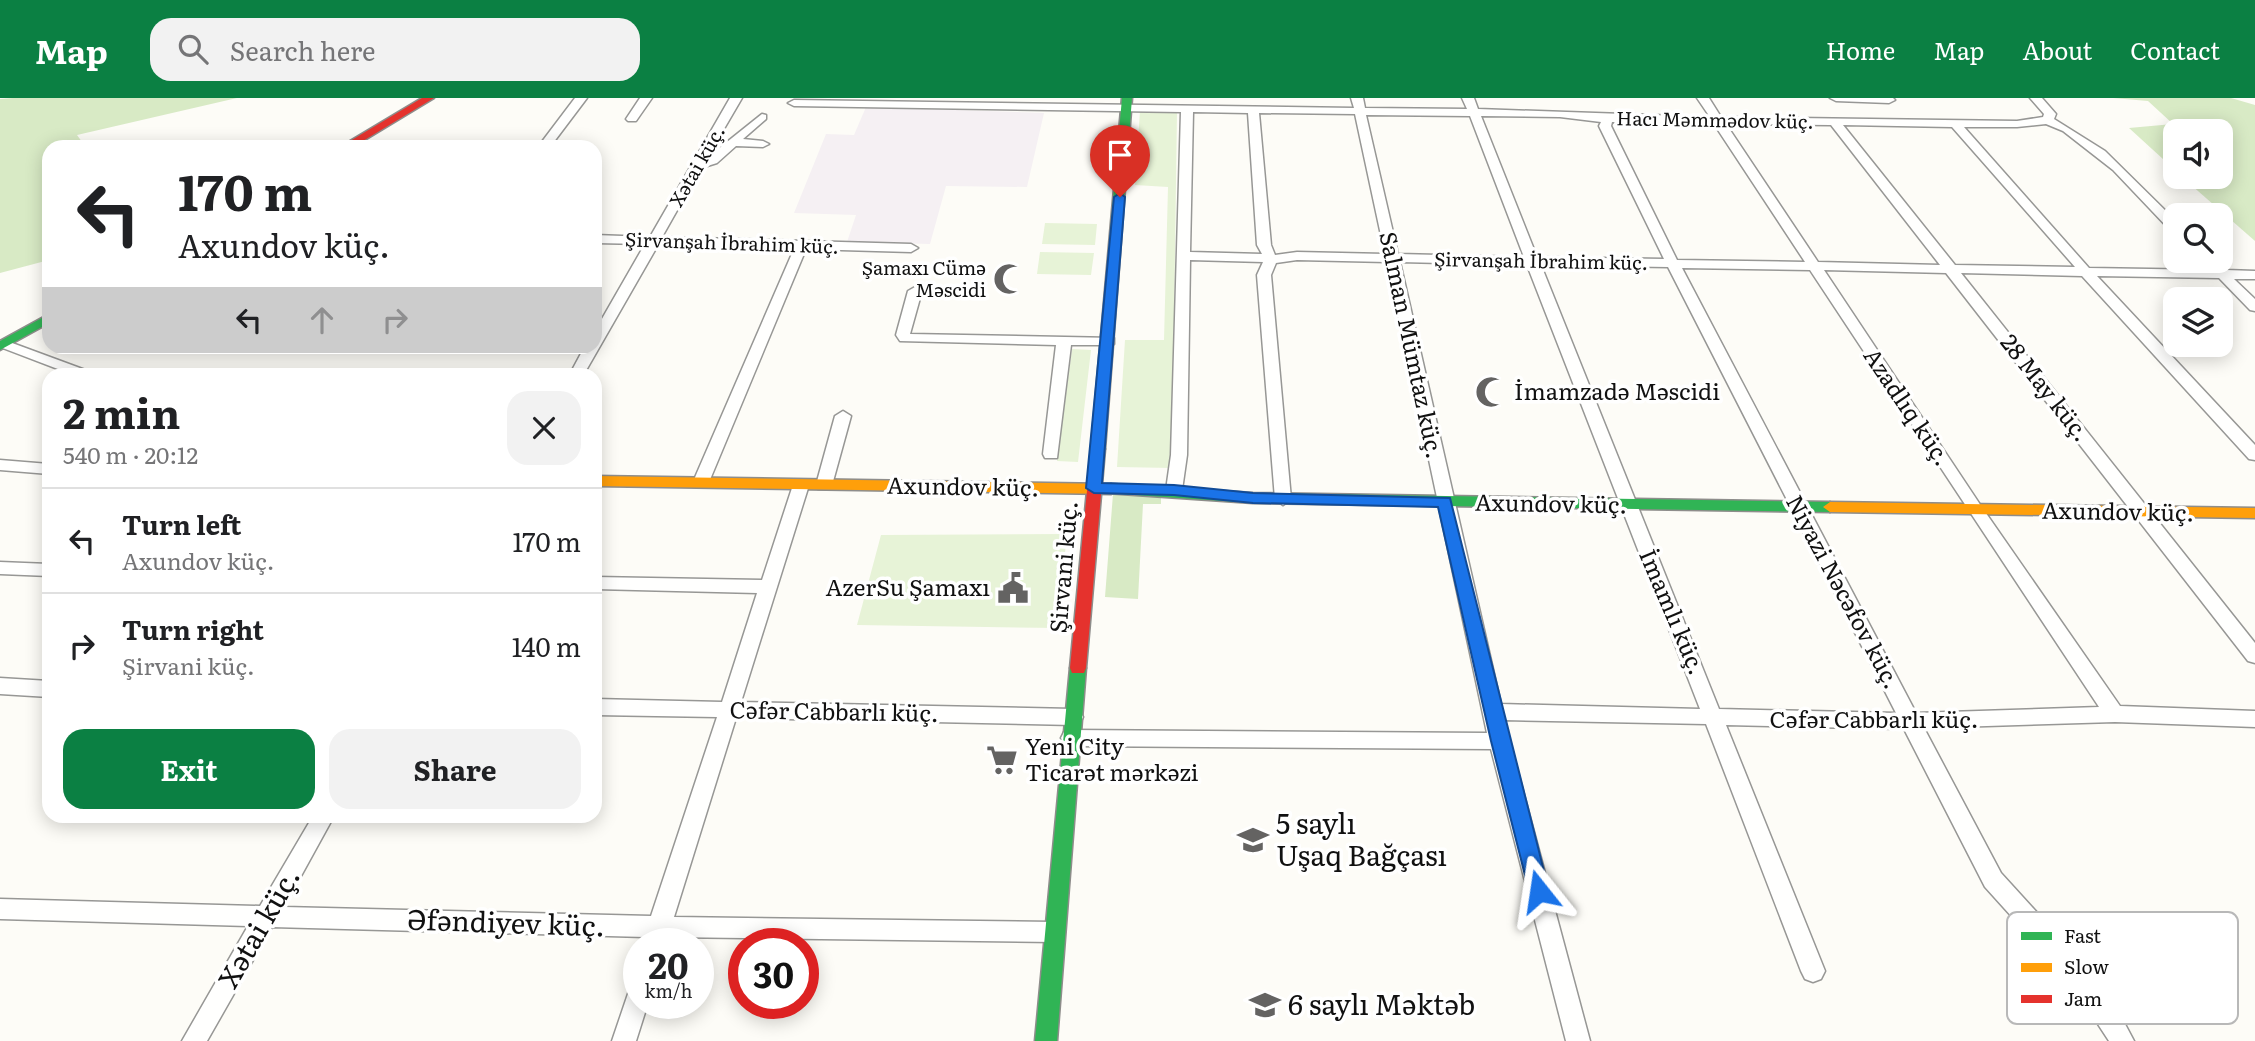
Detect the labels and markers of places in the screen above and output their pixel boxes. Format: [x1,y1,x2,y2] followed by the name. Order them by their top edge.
[1090,125,1150,197] pin
[862,253,986,303] place label: Şamaxı Cümə Məscidi
[992,262,1026,296] mosque icon: Şamaxı Cümə Məscidi
[1514,373,1720,407] place label: İmamzadə Məscidi
[1474,375,1508,409] mosque icon: İmamzadə Məscidi
[826,569,990,603] place label: AzerSu Şamaxı
[996,571,1030,605] public building icon: AzerSu Şamaxı
[1025,728,1199,788] place label: Yeni City Ticarət mərkəzi
[985,743,1019,777] supermarket icon: Yeni City Ticarət mərkəzi
[1276,801,1447,875] place label: 5 saylı Uşaq Bağçası
[1236,823,1270,857] school or university icon: 5 saylı Uşaq Bağçası
[1288,982,1475,1024] place label: 6 saylı Məktəb
[1248,988,1282,1022] school or university icon: 6 saylı Məktəb

